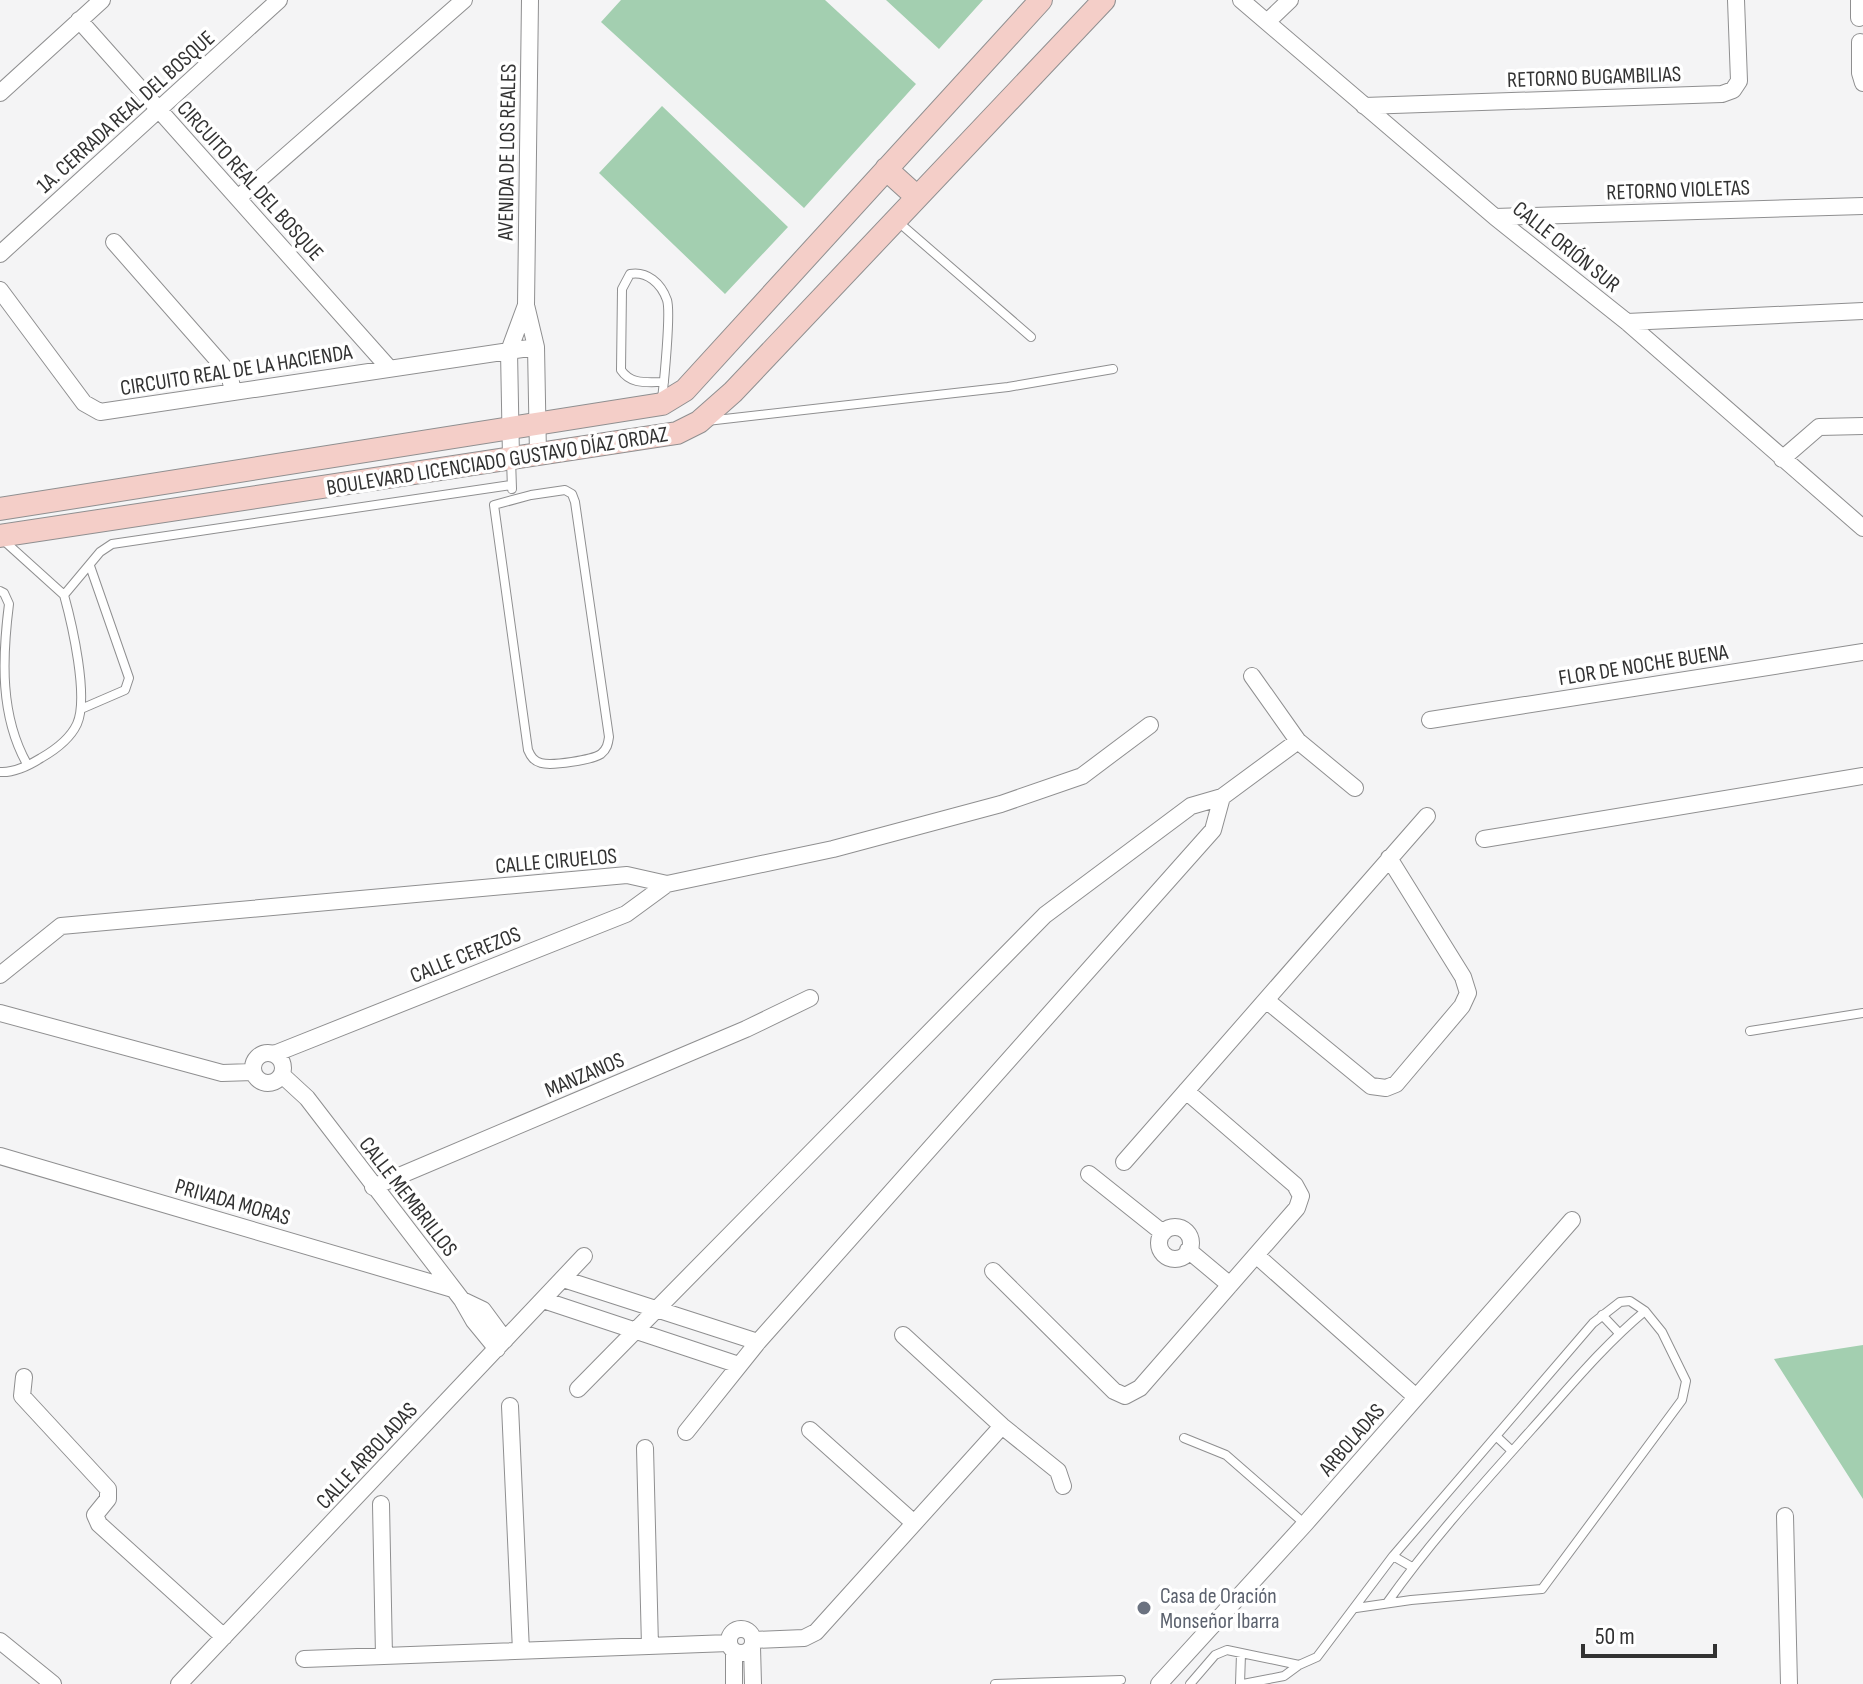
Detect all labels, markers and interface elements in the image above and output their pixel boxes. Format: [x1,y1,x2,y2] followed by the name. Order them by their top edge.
[31,25,221,199] street label: 1A. CERRADA REAL DEL BOSQUE
[1507,61,1682,94] street label: RETORNO BUGAMBILIAS
[492,63,523,242] street label: AVENIDA DE LOS REALES
[171,95,329,267] street label: CIRCUITO REAL DEL BOSQUE
[1606,175,1750,206] street label: RETORNO VIOLETAS
[1507,196,1625,299] street label: CALLE ORIÓN SUR
[118,339,355,402] street label: CIRCUITO REAL DE LA HACIENDA
[325,421,670,502] street label: BOULEVARD LICENCIADO GUSTAVO DÍAZ ORDAZ
[1557,639,1730,692] street label: FLOR DE NOCHE BUENA
[494,843,618,880] street label: CALLE CIRUELOS
[406,921,525,990] street label: CALLE CEREZOS
[541,1047,628,1104] street label: MANZANOS
[353,1132,463,1262] street label: CALLE MEMBRILLOS
[172,1173,293,1232] street label: PRIVADA MORAS
[311,1397,423,1515] street label: CALLE ARBOLADAS
[1313,1398,1391,1483] street label: ARBOLADAS
[1160,1583,1279,1635] place label: Casa de Oración Monseñor Ibarra
[1135,1599,1153,1617] marker: Casa de Oración Monseñor Ibarra
[1583,1608,1715,1658] scale bar
[1595,1622,1635,1651] text: 50 m

